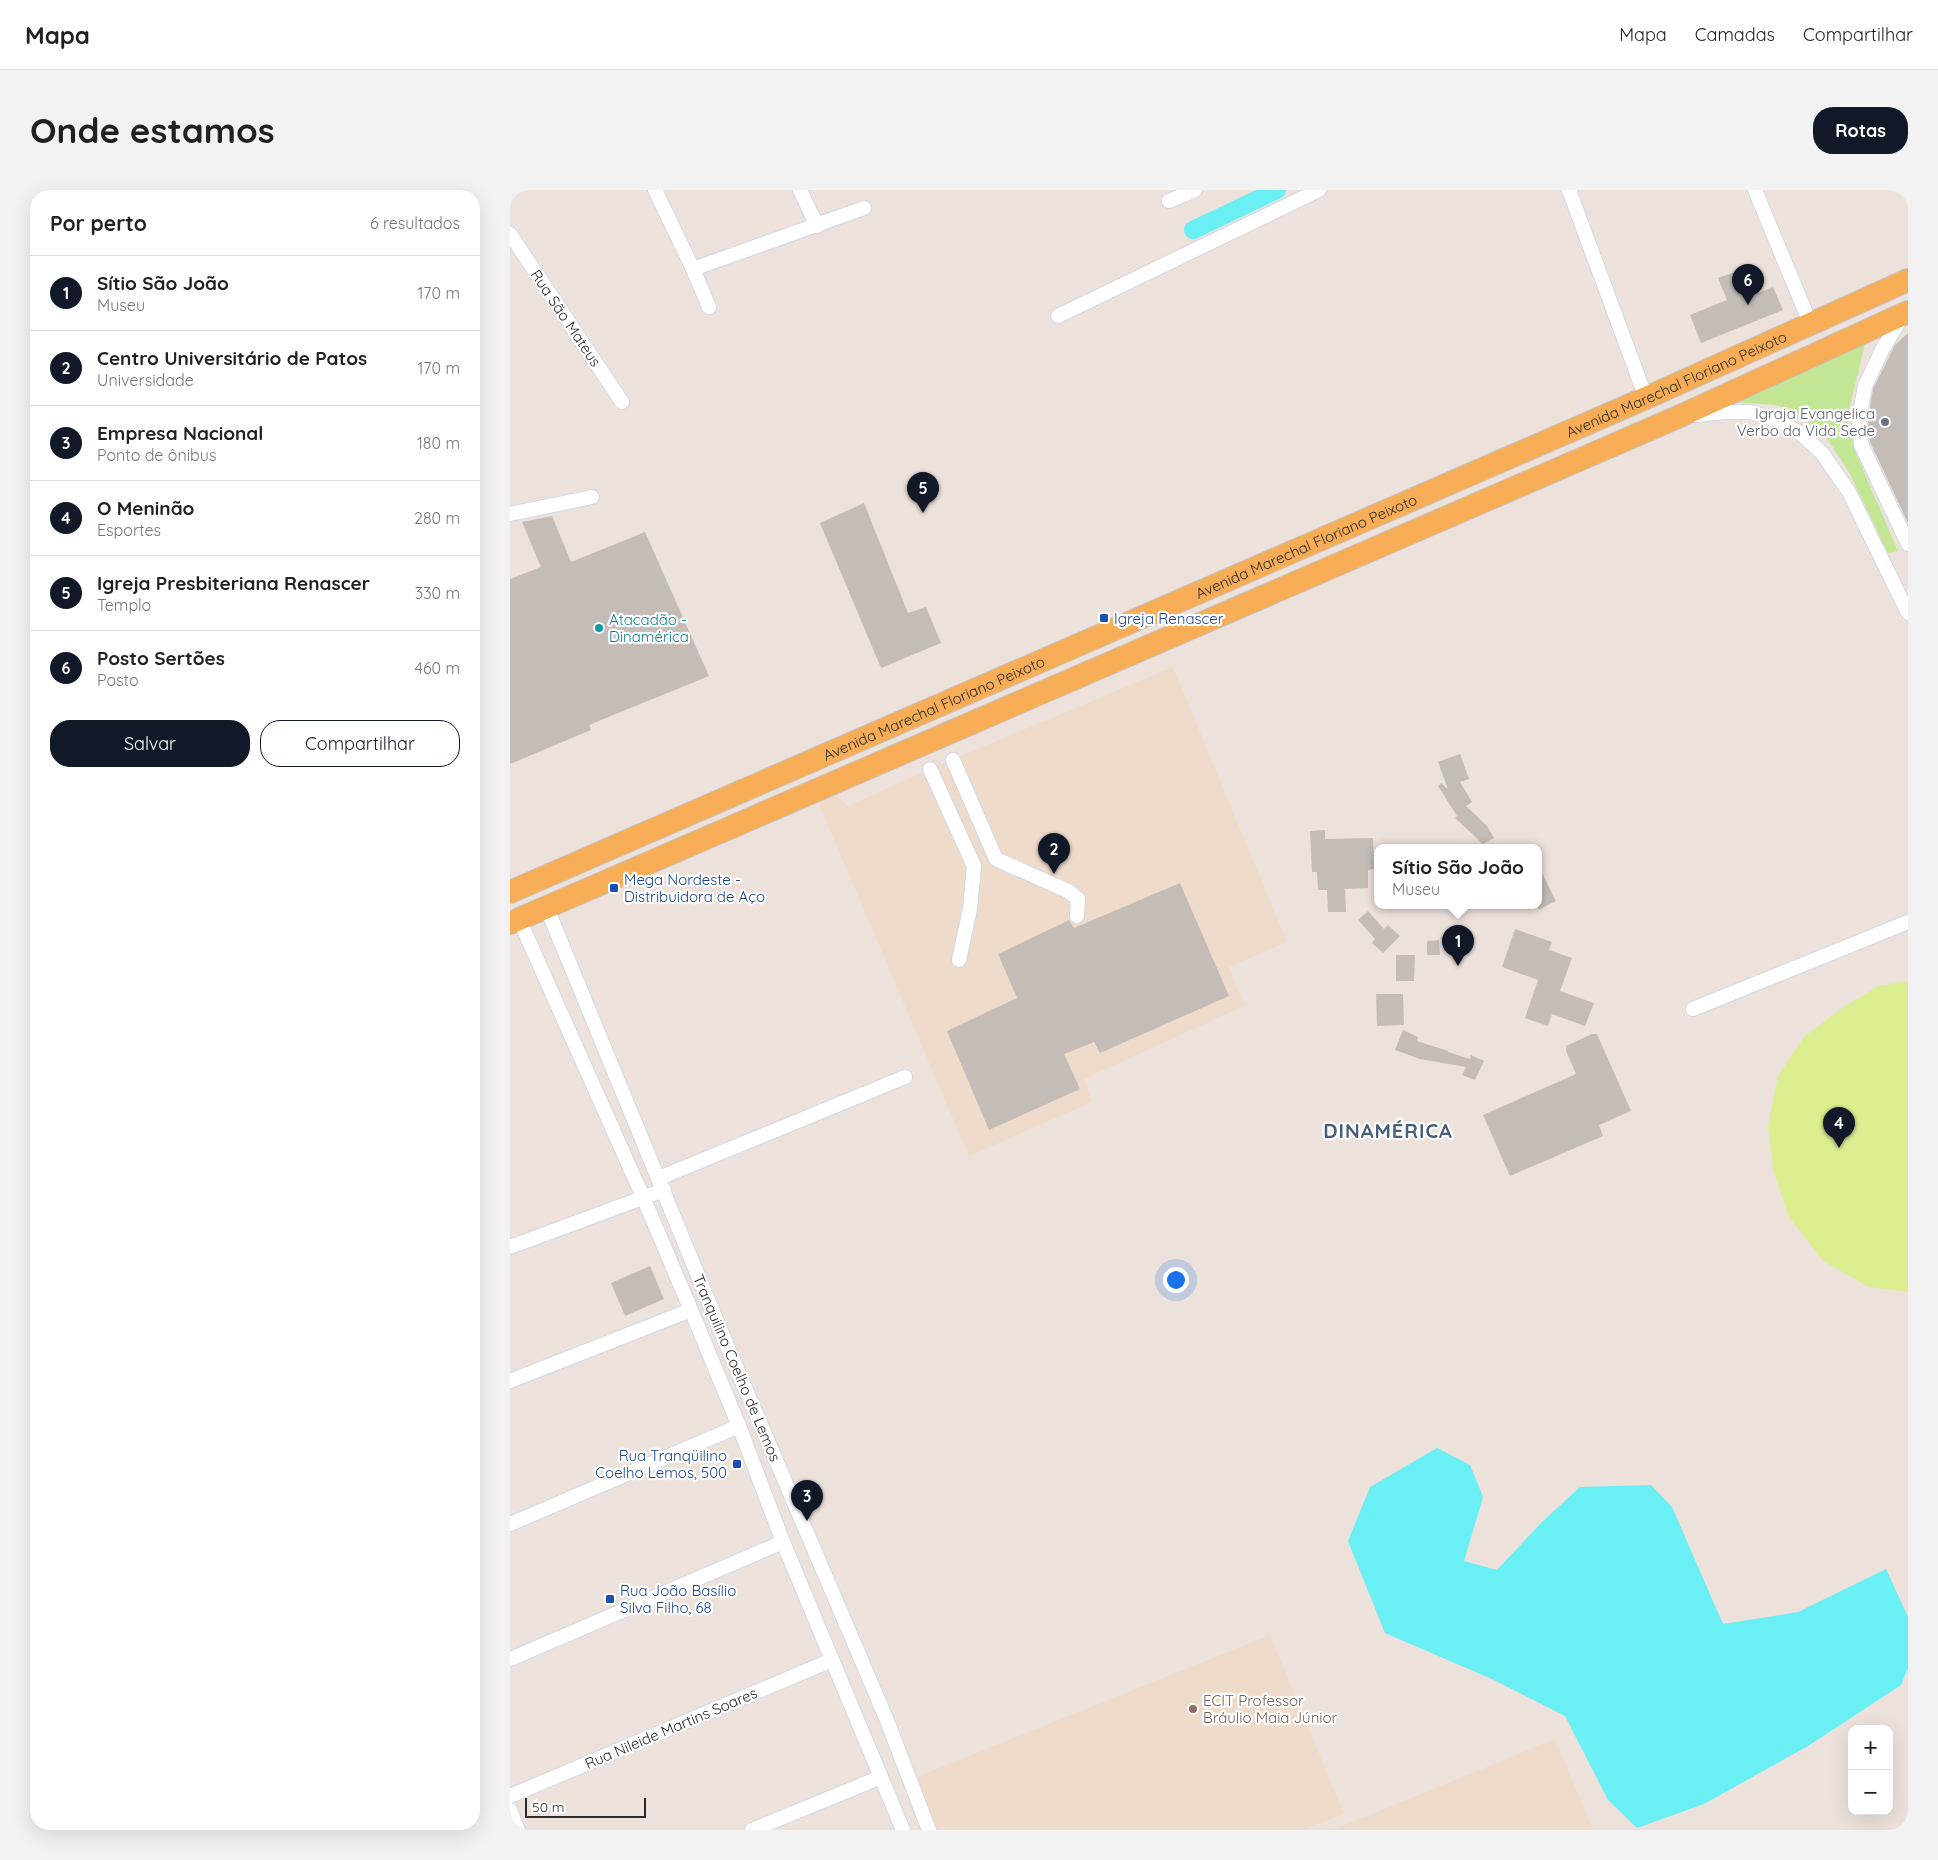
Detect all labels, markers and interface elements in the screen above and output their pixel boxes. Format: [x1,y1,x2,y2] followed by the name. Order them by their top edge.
[25,20,90,50] text: Mapa
[1619,23,1667,46] text: Mapa
[1695,23,1775,46] text: Camadas
[1803,23,1913,46] text: Compartilhar
[1813,107,1908,154] button: Rotas
[30,108,275,152] text: Onde estamos
[50,210,147,236] text: Por perto
[370,213,460,233] text: 6 resultados
[1732,264,1764,305] pin: 6
[527,266,605,370] street label: Rua São Mateus
[97,271,229,295] text: Sítio São João
[63,283,69,303] text: 1
[417,283,460,303] text: 170 m
[97,295,145,315] text: Museu
[1563,326,1790,441] street label: Avenida Marechal Floriano Peixoto
[97,346,367,370] text: Centro Universitário de Patos
[61,358,71,378] text: 2
[417,358,460,378] text: 170 m
[97,370,194,390] text: Universidade
[1737,404,1875,440] place label: Igraja Evangelica Verbo da Vida Sede
[1879,416,1891,428] marker: Igraja Evangelica Verbo da Vida Sede
[97,421,263,445] text: Empresa Nacional
[62,433,70,453] text: 3
[417,433,460,453] text: 180 m
[97,445,216,465] text: Ponto de ônibus
[907,472,939,513] pin: 5
[1192,489,1420,602] street label: Avenida Marechal Floriano Peixoto
[97,496,194,520] text: O Meninão
[61,508,71,528] text: 4
[414,508,460,528] text: 280 m
[97,520,161,540] text: Esportes
[97,571,370,595] text: Igreja Presbiteriana Renascer
[61,583,71,603] text: 5
[415,583,460,603] text: 330 m
[97,595,151,615] text: Templo
[1114,609,1224,628] place label: Igreja Renascer
[609,610,689,646] place label: Atacadão - Dinamérica
[1098,612,1110,624] marker: Igreja Renascer
[593,622,605,634] marker: Atacadão - Dinamérica
[97,646,225,670] text: Posto Sertões
[820,651,1047,764] street label: Avenida Marechal Floriano Peixoto
[62,658,70,678] text: 6
[414,658,460,678] text: 460 m
[97,670,139,690] text: Posto
[50,720,250,767] button: Salvar
[260,720,460,767] button: Compartilhar
[1038,833,1070,874] pin: 2
[1374,844,1542,909] popup
[1392,855,1524,879] text: Sítio São João
[624,870,765,906] place label: Mega Nordeste - Distribuidora de Aço
[1392,879,1440,899] text: Museu
[608,882,620,894] marker: Mega Nordeste - Distribuidora de Aço
[1442,925,1474,966] pin: 1
[1823,1107,1855,1148] pin: 4
[1323,1118,1453,1143] district label: DINAMÉRICA
[1163,1267,1189,1293] your location
[689,1272,785,1464] street label: Tranquilino Coelho de Lemos
[595,1446,727,1482] place label: Rua Tranqüilino Coelho Lemos, 500
[731,1458,743,1470] marker: Rua Tranqüilino Coelho Lemos, 500
[791,1480,823,1521] pin: 3
[620,1581,736,1617] place label: Rua João Basílio Silva Filho, 68
[604,1593,616,1605] marker: Rua João Basílio Silva Filho, 68
[582,1683,760,1773] street label: Rua Nileide Martins Soares
[1203,1691,1338,1727] place label: ECIT Professor Bráulio Maia Júnior
[1187,1703,1199,1715] marker: ECIT Professor Bráulio Maia Júnior
[1848,1725,1893,1815] map controls
[1848,1725,1893,1770] button: +
[1848,1770,1893,1815] button: −
[525,1795,646,1818] scale bar
[532,1798,565,1816] text: 50 m

